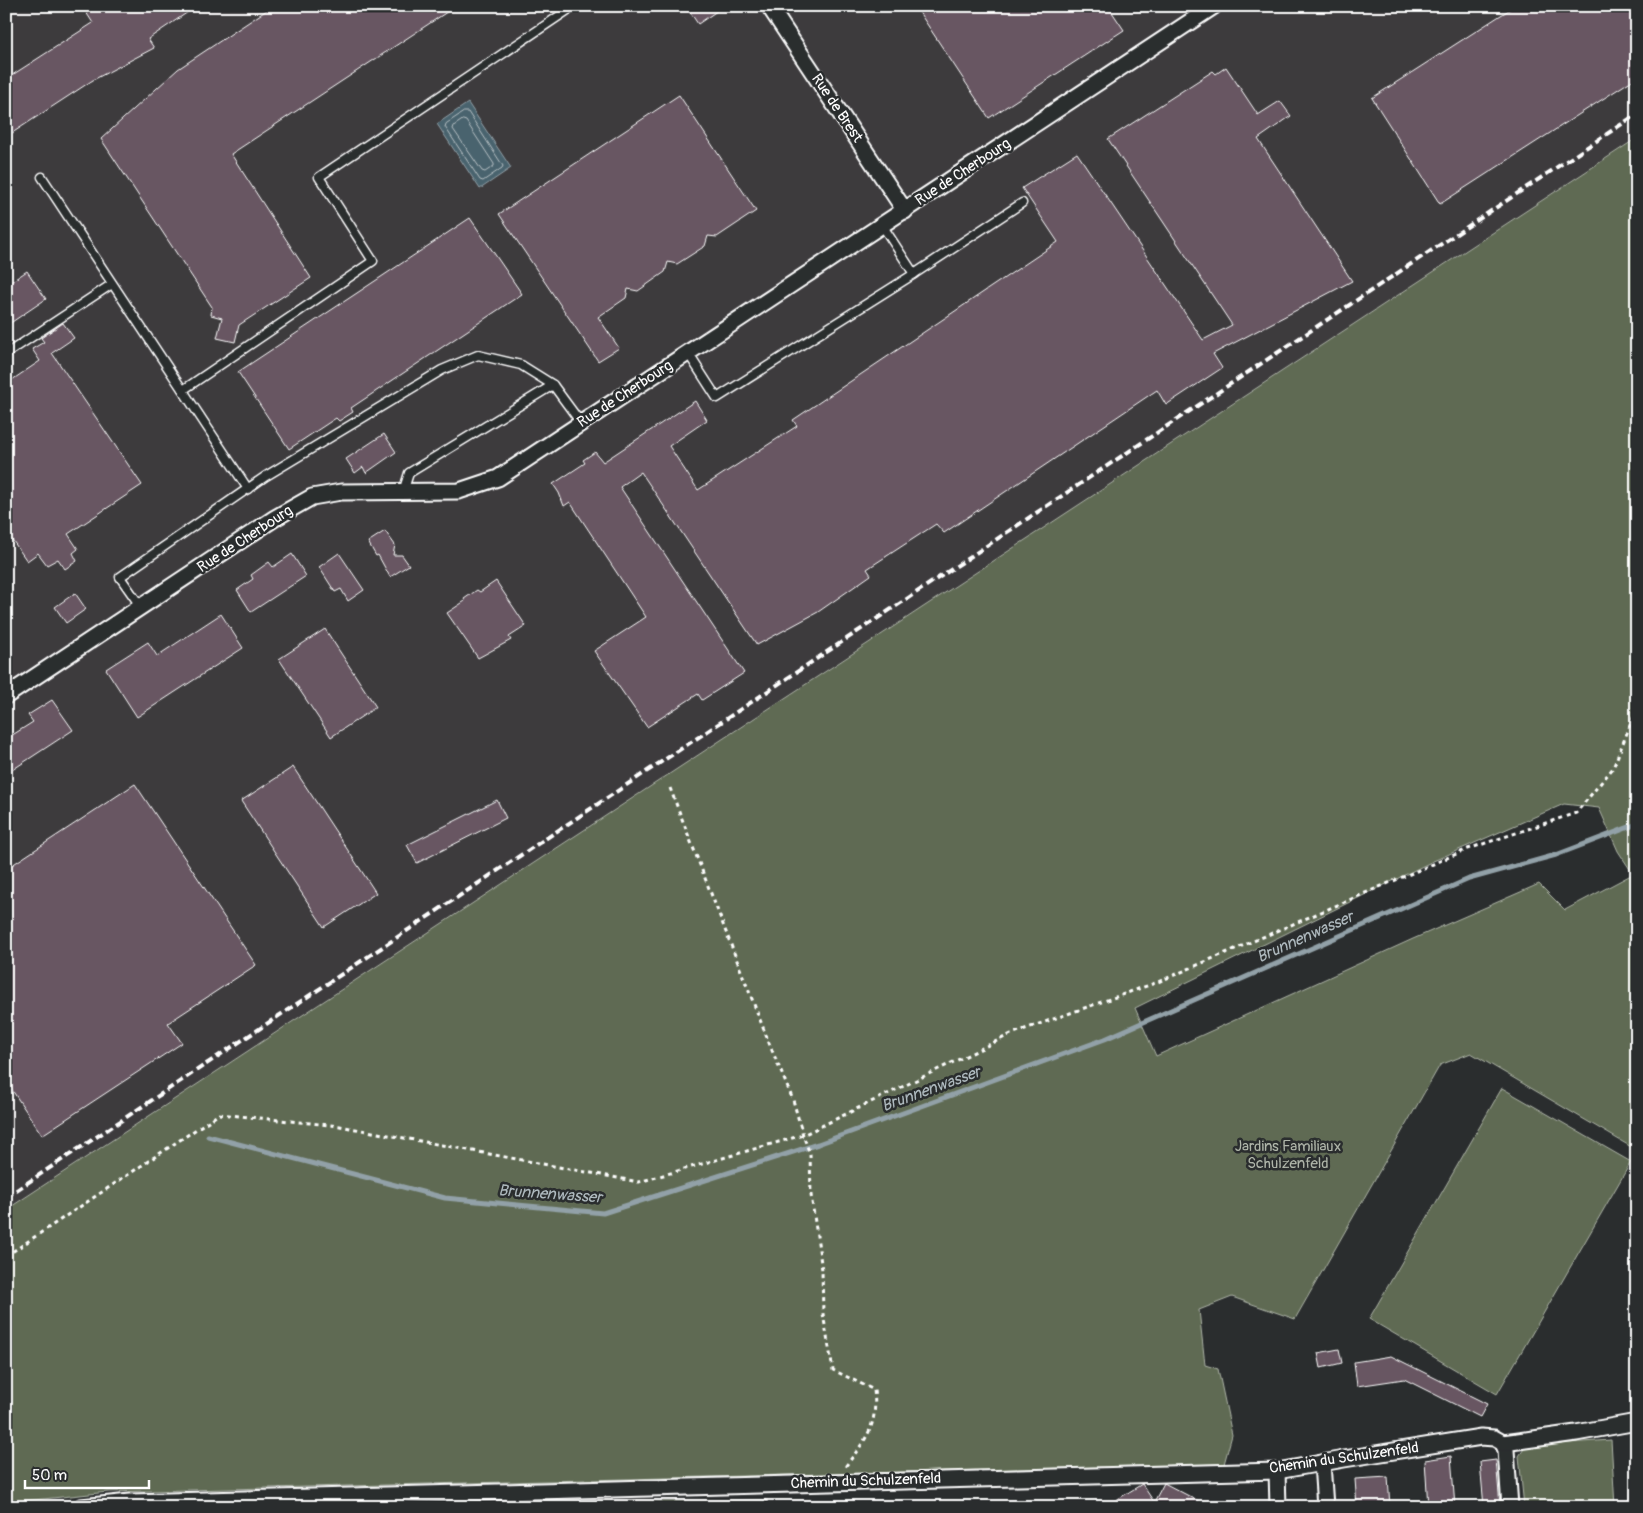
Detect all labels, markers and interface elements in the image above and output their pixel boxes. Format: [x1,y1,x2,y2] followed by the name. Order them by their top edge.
[807,70,867,147] street label: Rue de Brest
[912,134,1014,210] street label: Rue de Cherbourg
[574,356,676,432] street label: Rue de Cherbourg
[194,501,296,577] street label: Rue de Cherbourg
[1254,906,1359,967] water label: Brunnenwasser
[879,1061,985,1116] water label: Brunnenwasser
[1235,1137,1341,1173] park label: Jardins Familiaux Schulzenfeld
[498,1180,605,1208] water label: Brunnenwasser
[1268,1438,1420,1478] street label: Chemin du Schulzenfeld
[25,1458,149,1490] scale bar
[32,1466,67,1485] text: 50 m
[790,1469,942,1493] street label: Chemin du Schulzenfeld

